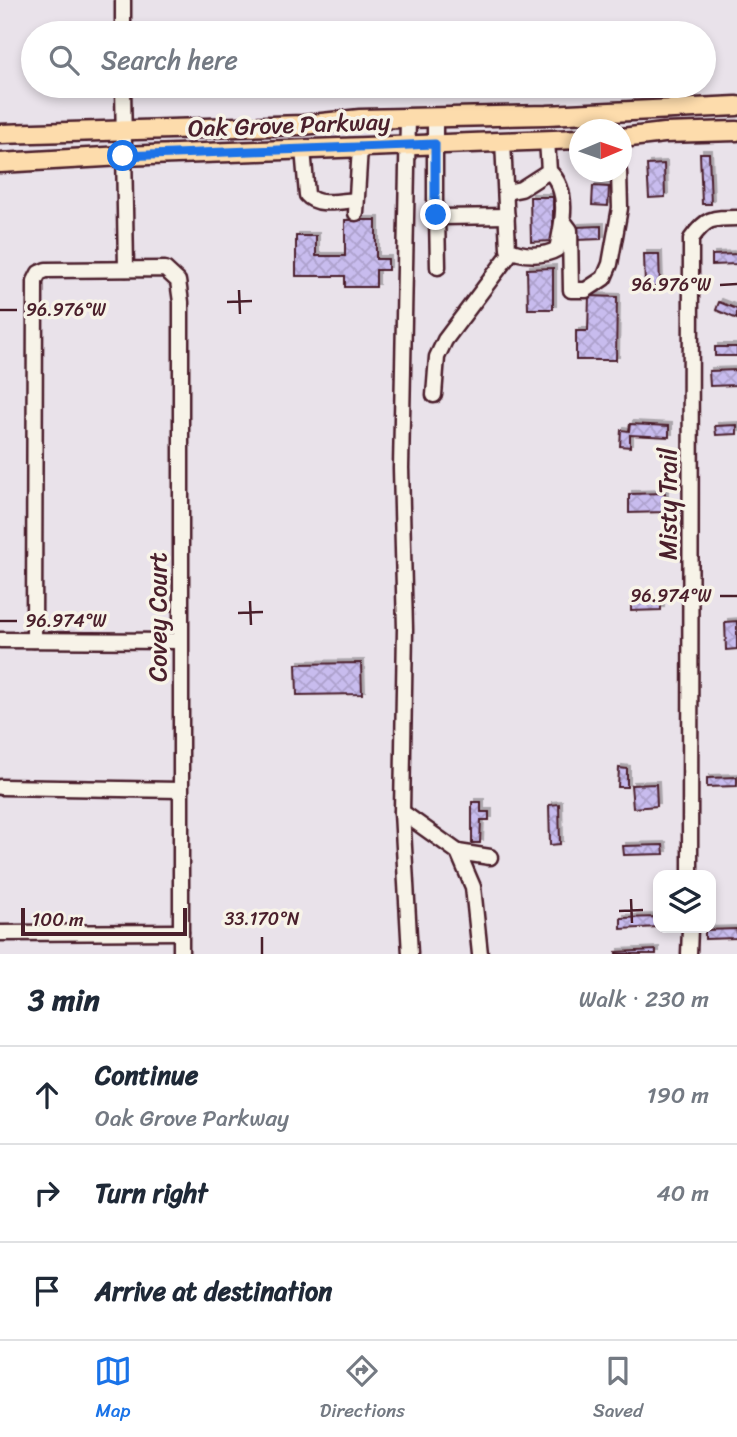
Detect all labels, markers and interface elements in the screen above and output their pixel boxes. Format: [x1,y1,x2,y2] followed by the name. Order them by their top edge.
[21,21,716,98] search box
[101,37,238,83] text: Search here
[45,41,83,79] icon: search
[187,100,391,150] street label: Oak Grove Parkway
[569,119,632,182] north arrow
[107,140,138,171] route start
[420,199,451,230] route end
[631,269,712,301] text: 96.976°W
[26,294,107,326] text: 96.976°W
[647,447,689,560] street label: Misty Trail
[137,552,179,682] street label: Covey Court
[631,580,713,612] text: 96.974°W
[26,605,108,637] text: 96.974°W
[653,870,716,933] map controls
[653,870,716,933] button: layers
[32,903,84,936] text: 100 m
[225,903,300,935] text: 33.170°N
[21,905,187,937] scale bar
[28,973,100,1027] text: 3 min
[579,979,709,1020] text: Walk · 230 m
[95,1052,198,1098] text: Continue
[647,1075,709,1116] text: 190 m
[28,1076,66,1114] icon: ahead
[95,1098,289,1139] text: Oak Grove Parkway
[95,1170,208,1216] text: Turn right
[656,1173,709,1214] text: 40 m
[28,1174,66,1212] icon: right
[95,1268,332,1314] text: Arrive at destination
[28,1272,66,1310] icon: arrive
[94,1352,132,1427] tab: Map
[320,1352,405,1427] tab: Directions
[593,1352,643,1427] tab: Saved

